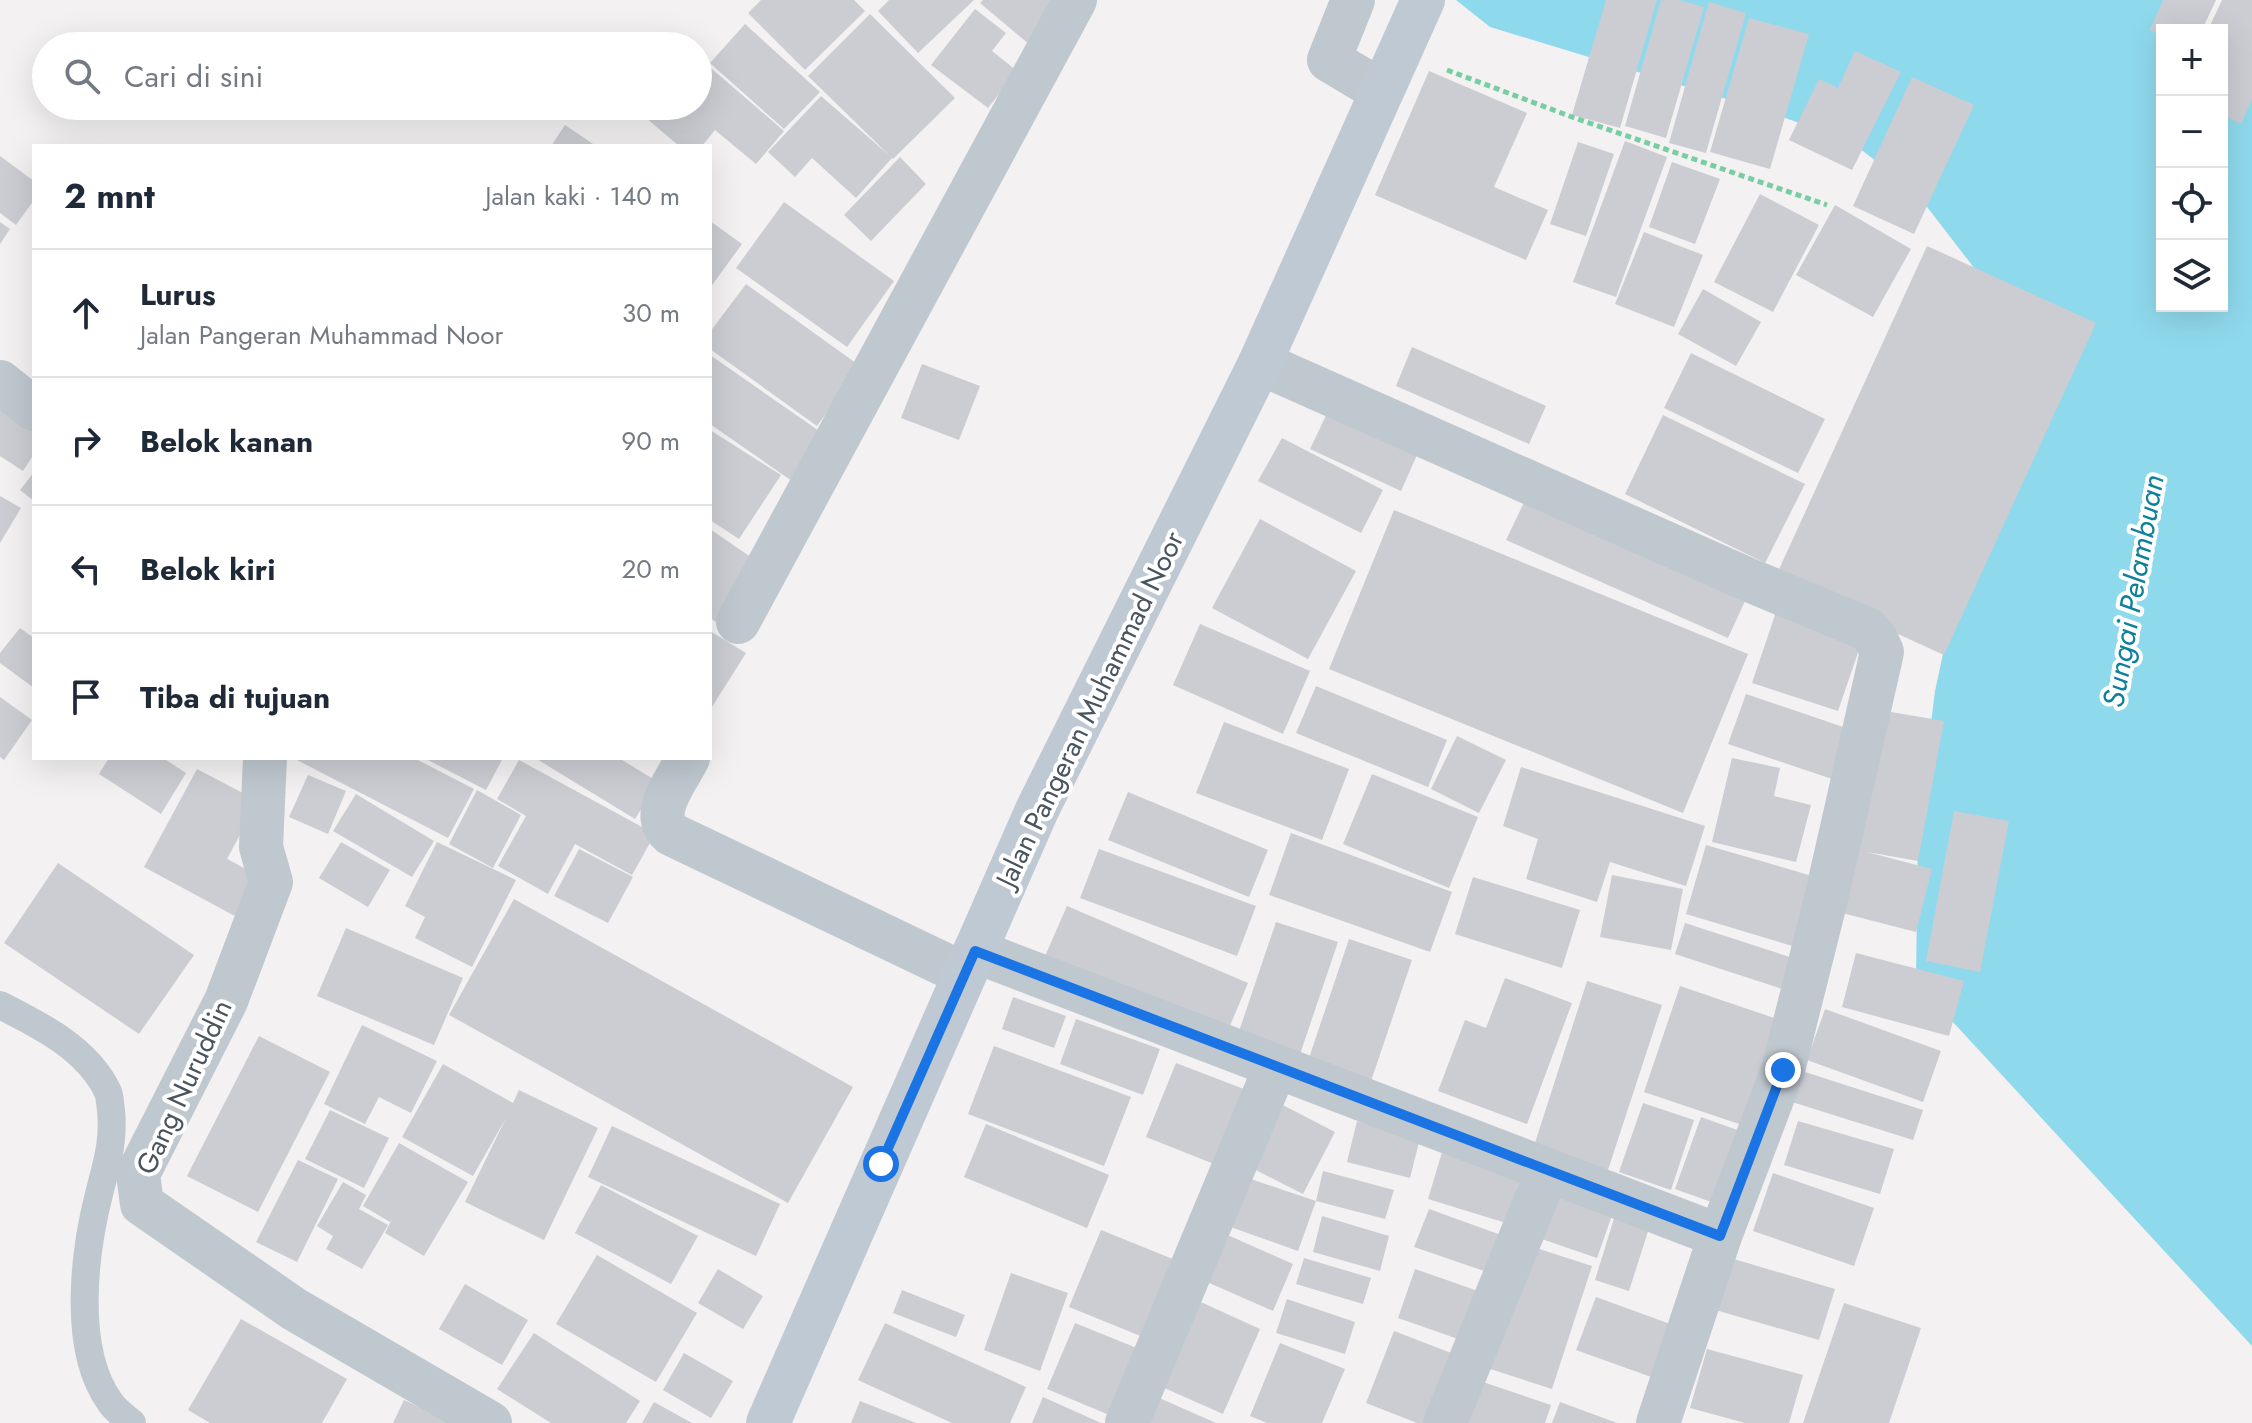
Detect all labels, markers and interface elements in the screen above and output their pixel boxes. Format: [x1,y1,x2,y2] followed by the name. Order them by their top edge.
[2156,24,2228,312] map controls
[2156,24,2228,96] button: +
[32,32,712,120] search box
[60,54,104,98] icon: search
[124,55,263,98] text: Cari di sini
[2156,96,2228,168] button: −
[2156,168,2228,240] button: locate
[64,172,155,221] text: 2 mnt
[485,177,680,215] text: Jalan kaki · 140 m
[2156,240,2228,312] button: layers
[140,273,216,316] text: Lurus
[64,291,108,335] icon: ahead
[622,294,680,332] text: 30 m
[140,316,503,354] text: Jalan Pangeran Muhammad Noor
[64,419,108,463] icon: right
[140,420,313,463] text: Belok kanan
[621,422,680,460] text: 90 m
[2091,471,2175,711] water label: Sungai Pelambuan
[984,524,1194,897] street label: Jalan Pangeran Muhammad Noor
[64,547,108,591] icon: left
[140,548,275,591] text: Belok kiri
[622,550,680,588] text: 20 m
[64,675,108,719] icon: arrive
[140,676,330,719] text: Tiba di tujuan
[126,993,242,1181] street label: Gang Nuruddin
[1765,1052,1801,1088] route end
[863,1146,899,1182] route start

